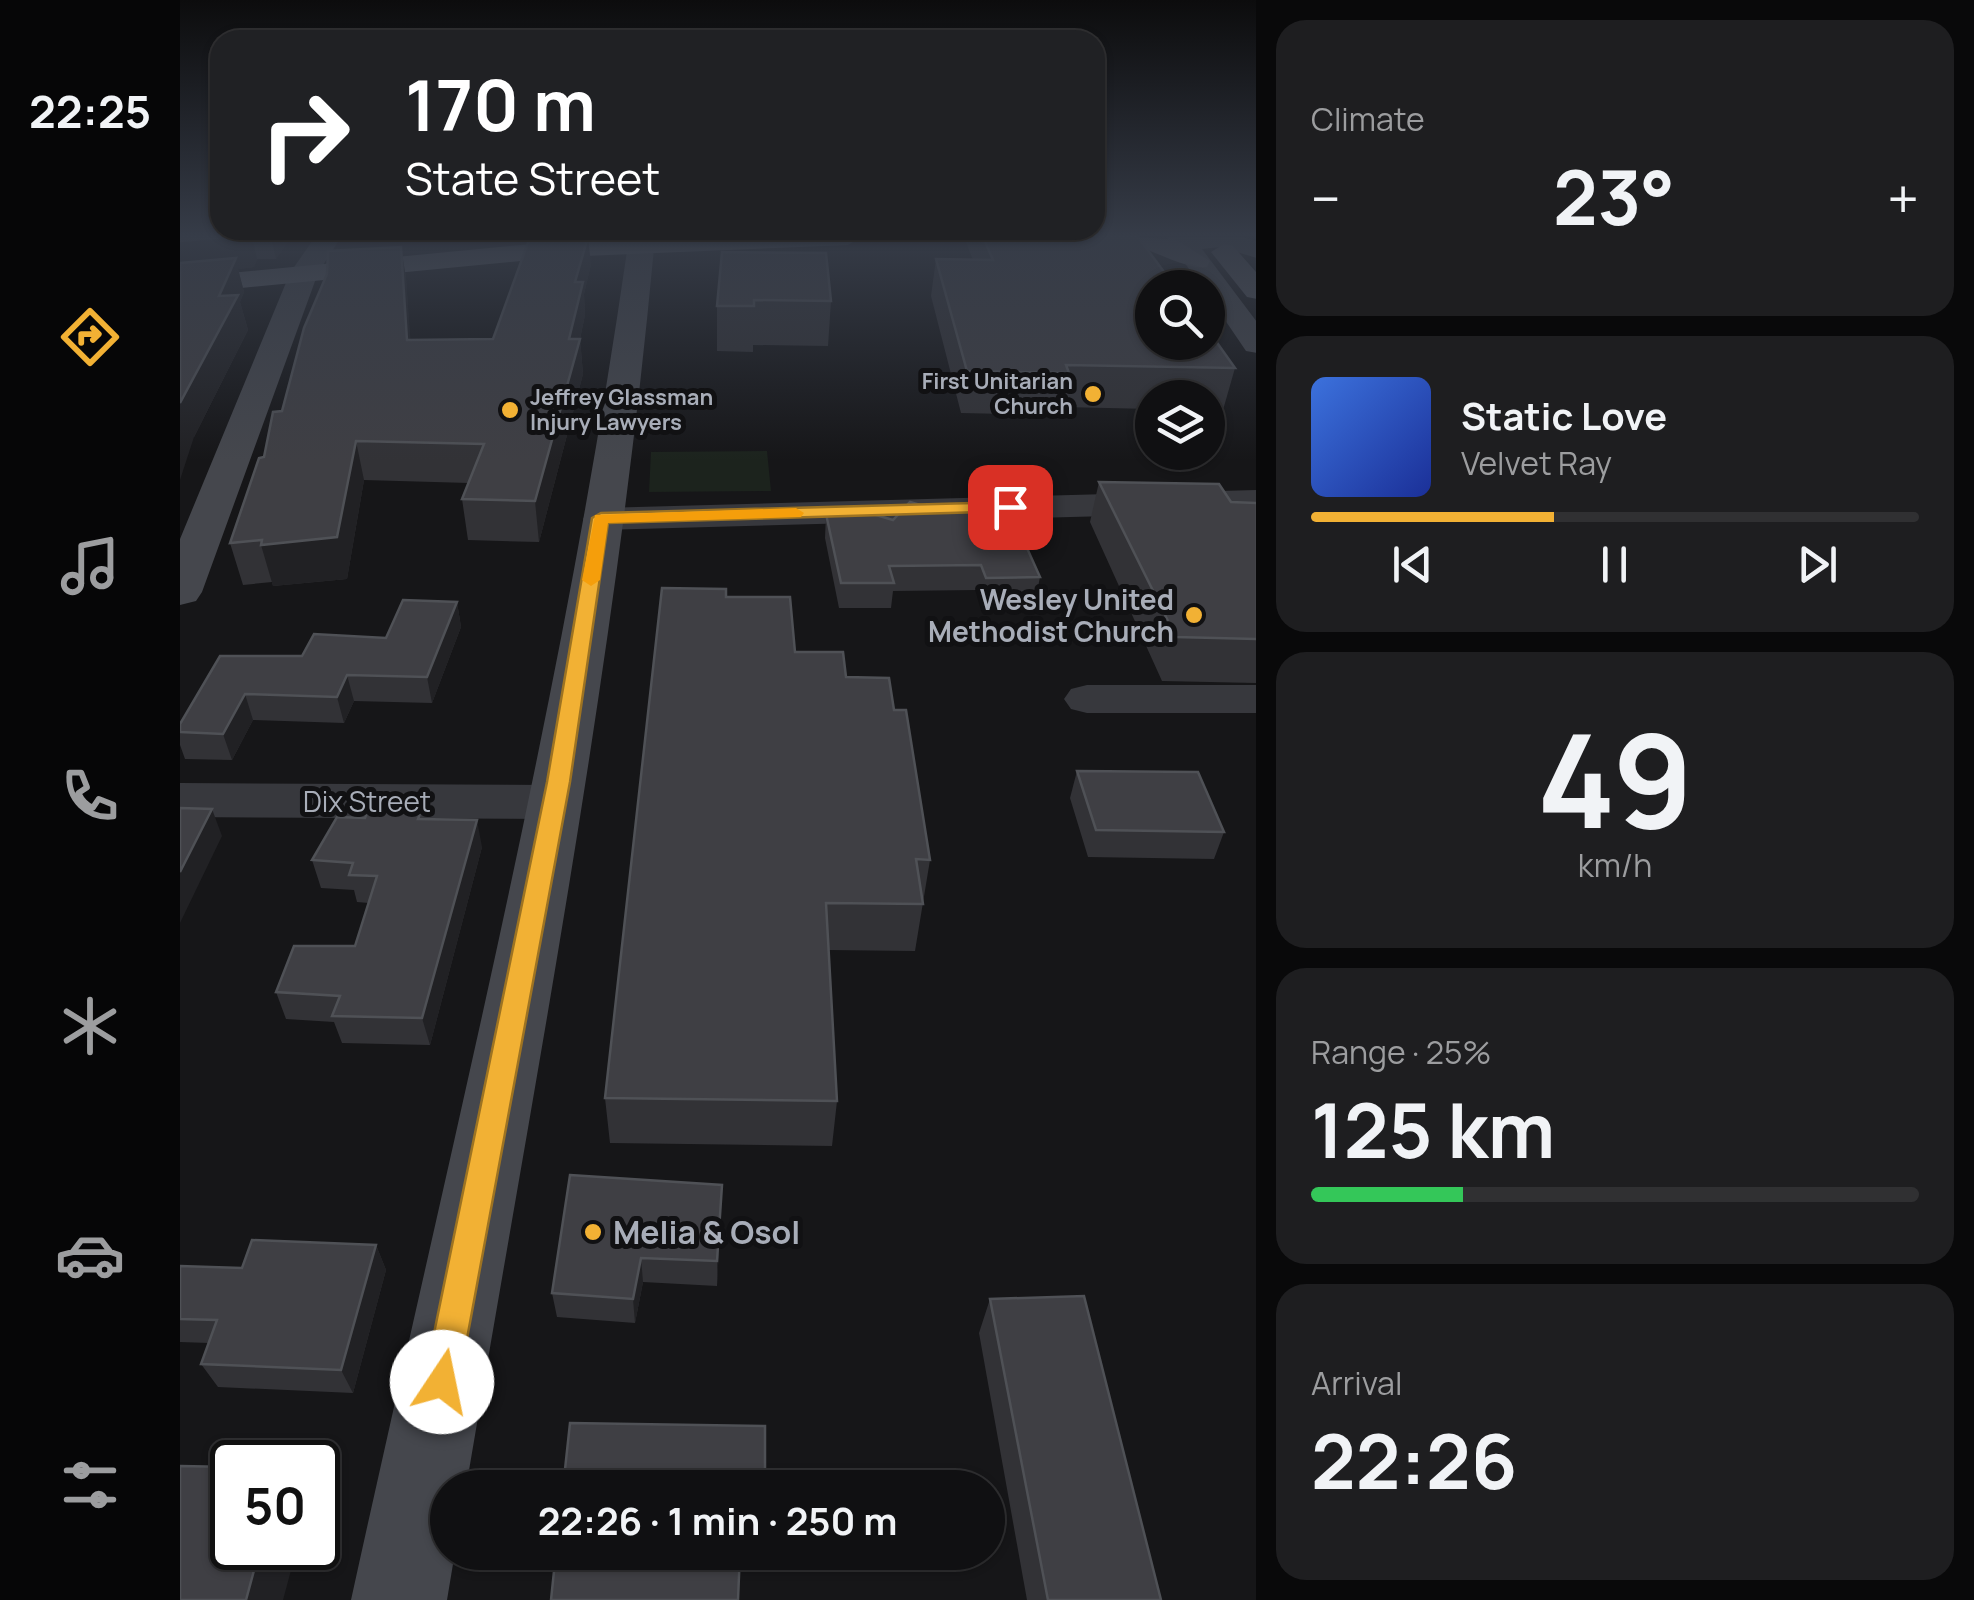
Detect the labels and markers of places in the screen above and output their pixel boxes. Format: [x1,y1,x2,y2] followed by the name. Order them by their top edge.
[922,366,1073,421] place label: First Unitarian Church
[530,382,713,437] place label: Jeffrey Glassman Injury Lawyers
[1082,383,1104,405] marker: First Unitarian Church
[499,399,521,421] marker: Jeffrey Glassman Injury Lawyers
[968,465,1053,550] pin
[928,580,1174,650] place label: Wesley United Methodist Church
[1183,604,1205,626] marker: Wesley United Methodist Church
[613,1210,800,1254] place label: Melia & Osol
[582,1221,604,1243] marker: Melia & Osol

